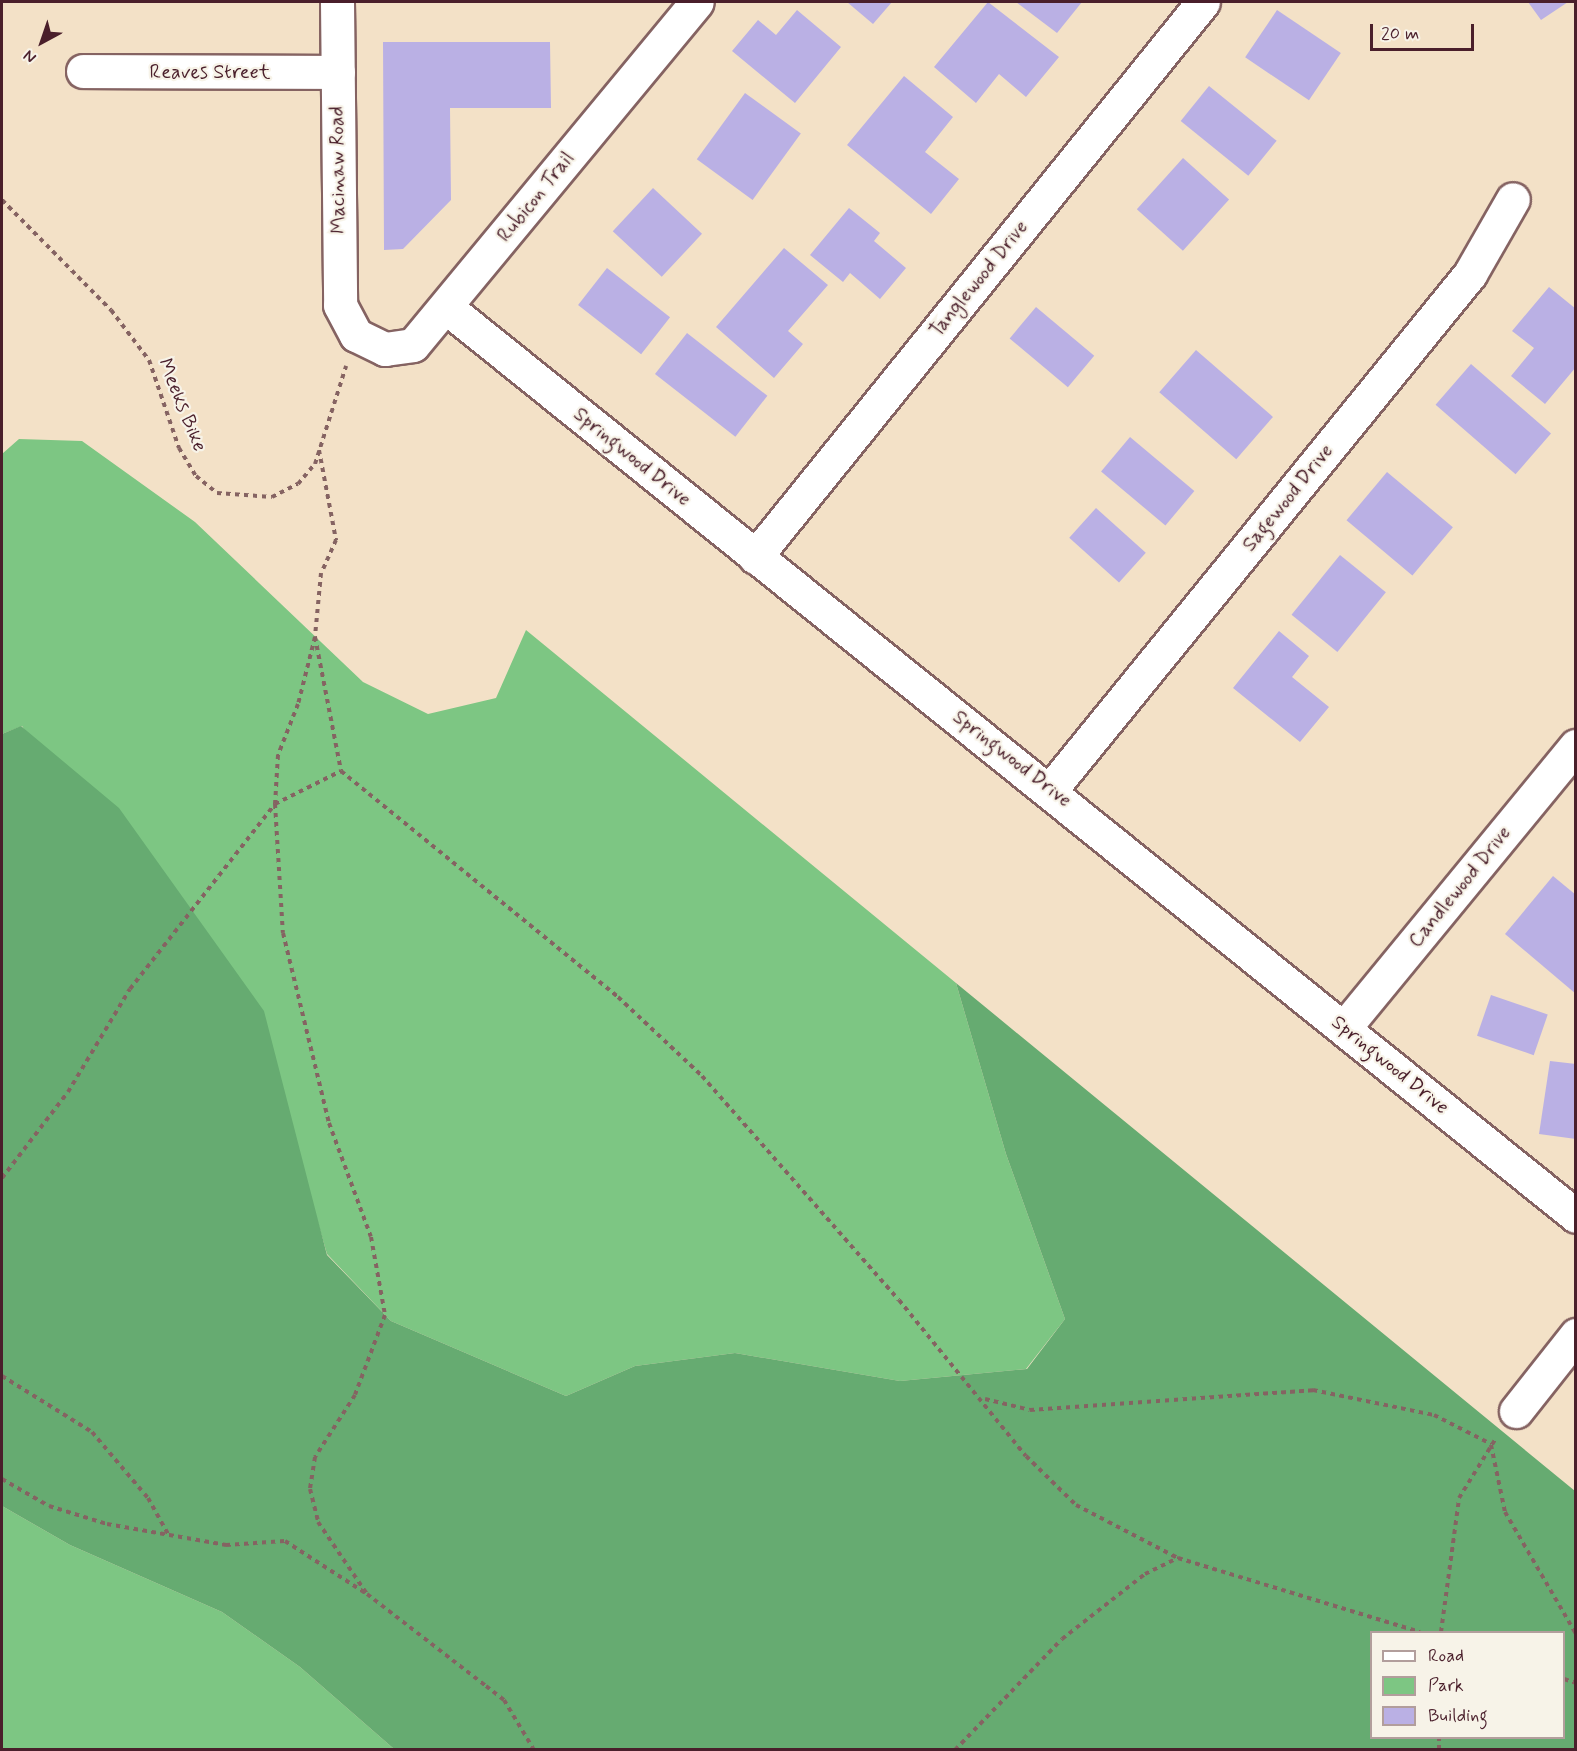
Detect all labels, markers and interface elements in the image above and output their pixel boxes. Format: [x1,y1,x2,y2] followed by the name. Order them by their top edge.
[12,12,72,72] north arrow
[1373,12,1476,50] scale bar
[1381,22,1419,46] text: 20 m
[19,45,41,68] text: N
[150,60,270,84] street label: Reaves Street
[325,106,351,234] street label: Macinaw Road
[494,149,578,245] street label: Rubicon Trail
[925,216,1033,342] street label: Tanglewood Drive
[152,355,212,455] street label: Meeks Bike
[569,403,695,511] street label: Springwood Drive
[1238,440,1338,556] street label: Sagewood Drive
[948,706,1076,812] street label: Springwood Drive
[1404,821,1516,953] street label: Candlewood Drive
[1327,1011,1453,1119] street label: Springwood Drive
[1370,1631,1565,1739] legend
[1428,1644,1464,1668] text: Road
[1428,1674,1464,1698] text: Park
[1428,1704,1488,1728] text: Building

